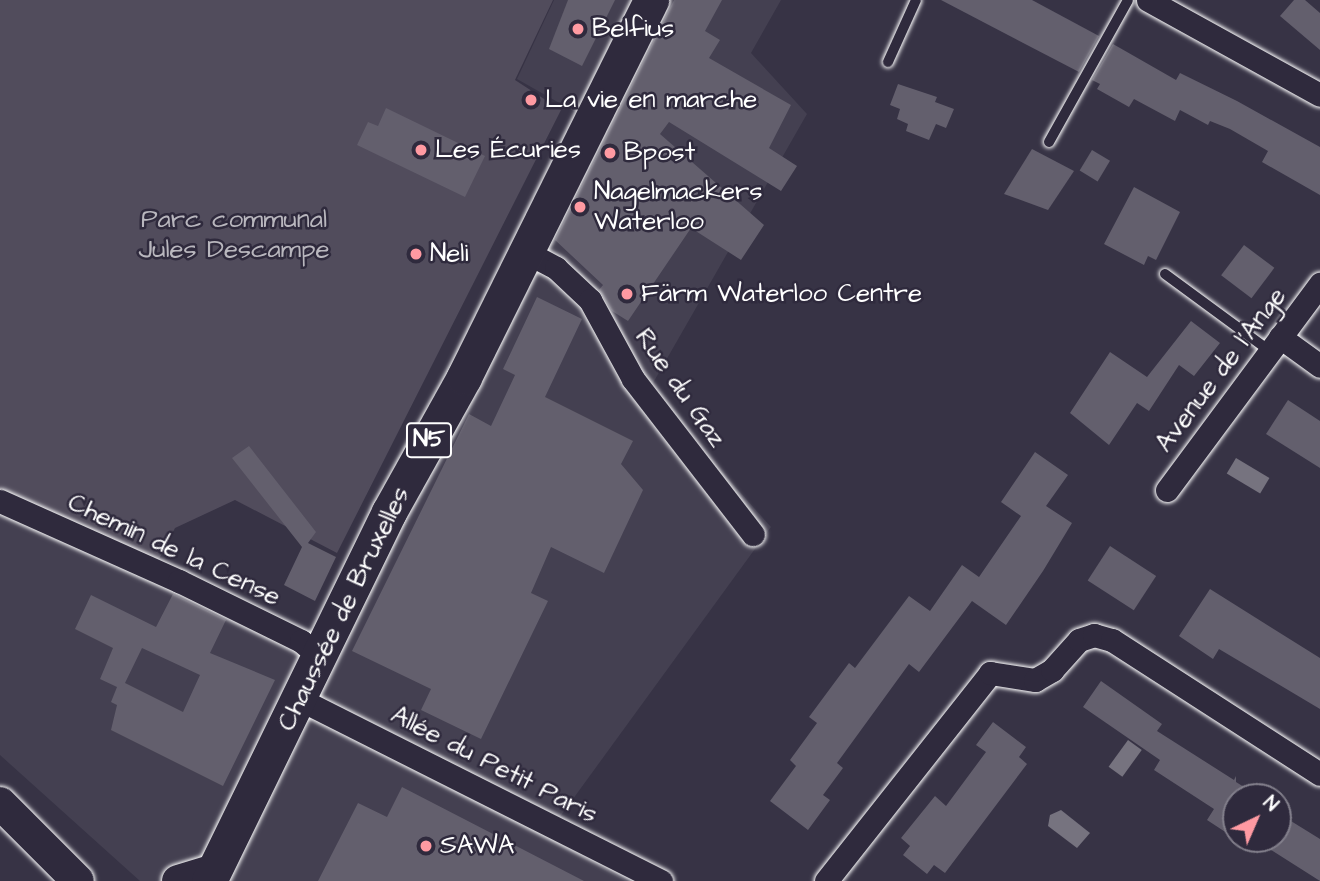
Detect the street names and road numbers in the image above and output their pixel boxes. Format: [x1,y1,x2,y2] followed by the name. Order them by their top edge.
[1149,281,1293,459] street label: Avenue de l'Ange
[628,323,732,453] street label: Rue du Gaz
[404,419,453,460] road number: N5
[271,482,417,736] street label: Chaussée de Bruxelles
[63,487,285,613] street label: Chemin de la Cense
[386,699,602,831] street label: Allée du Petit Paris

